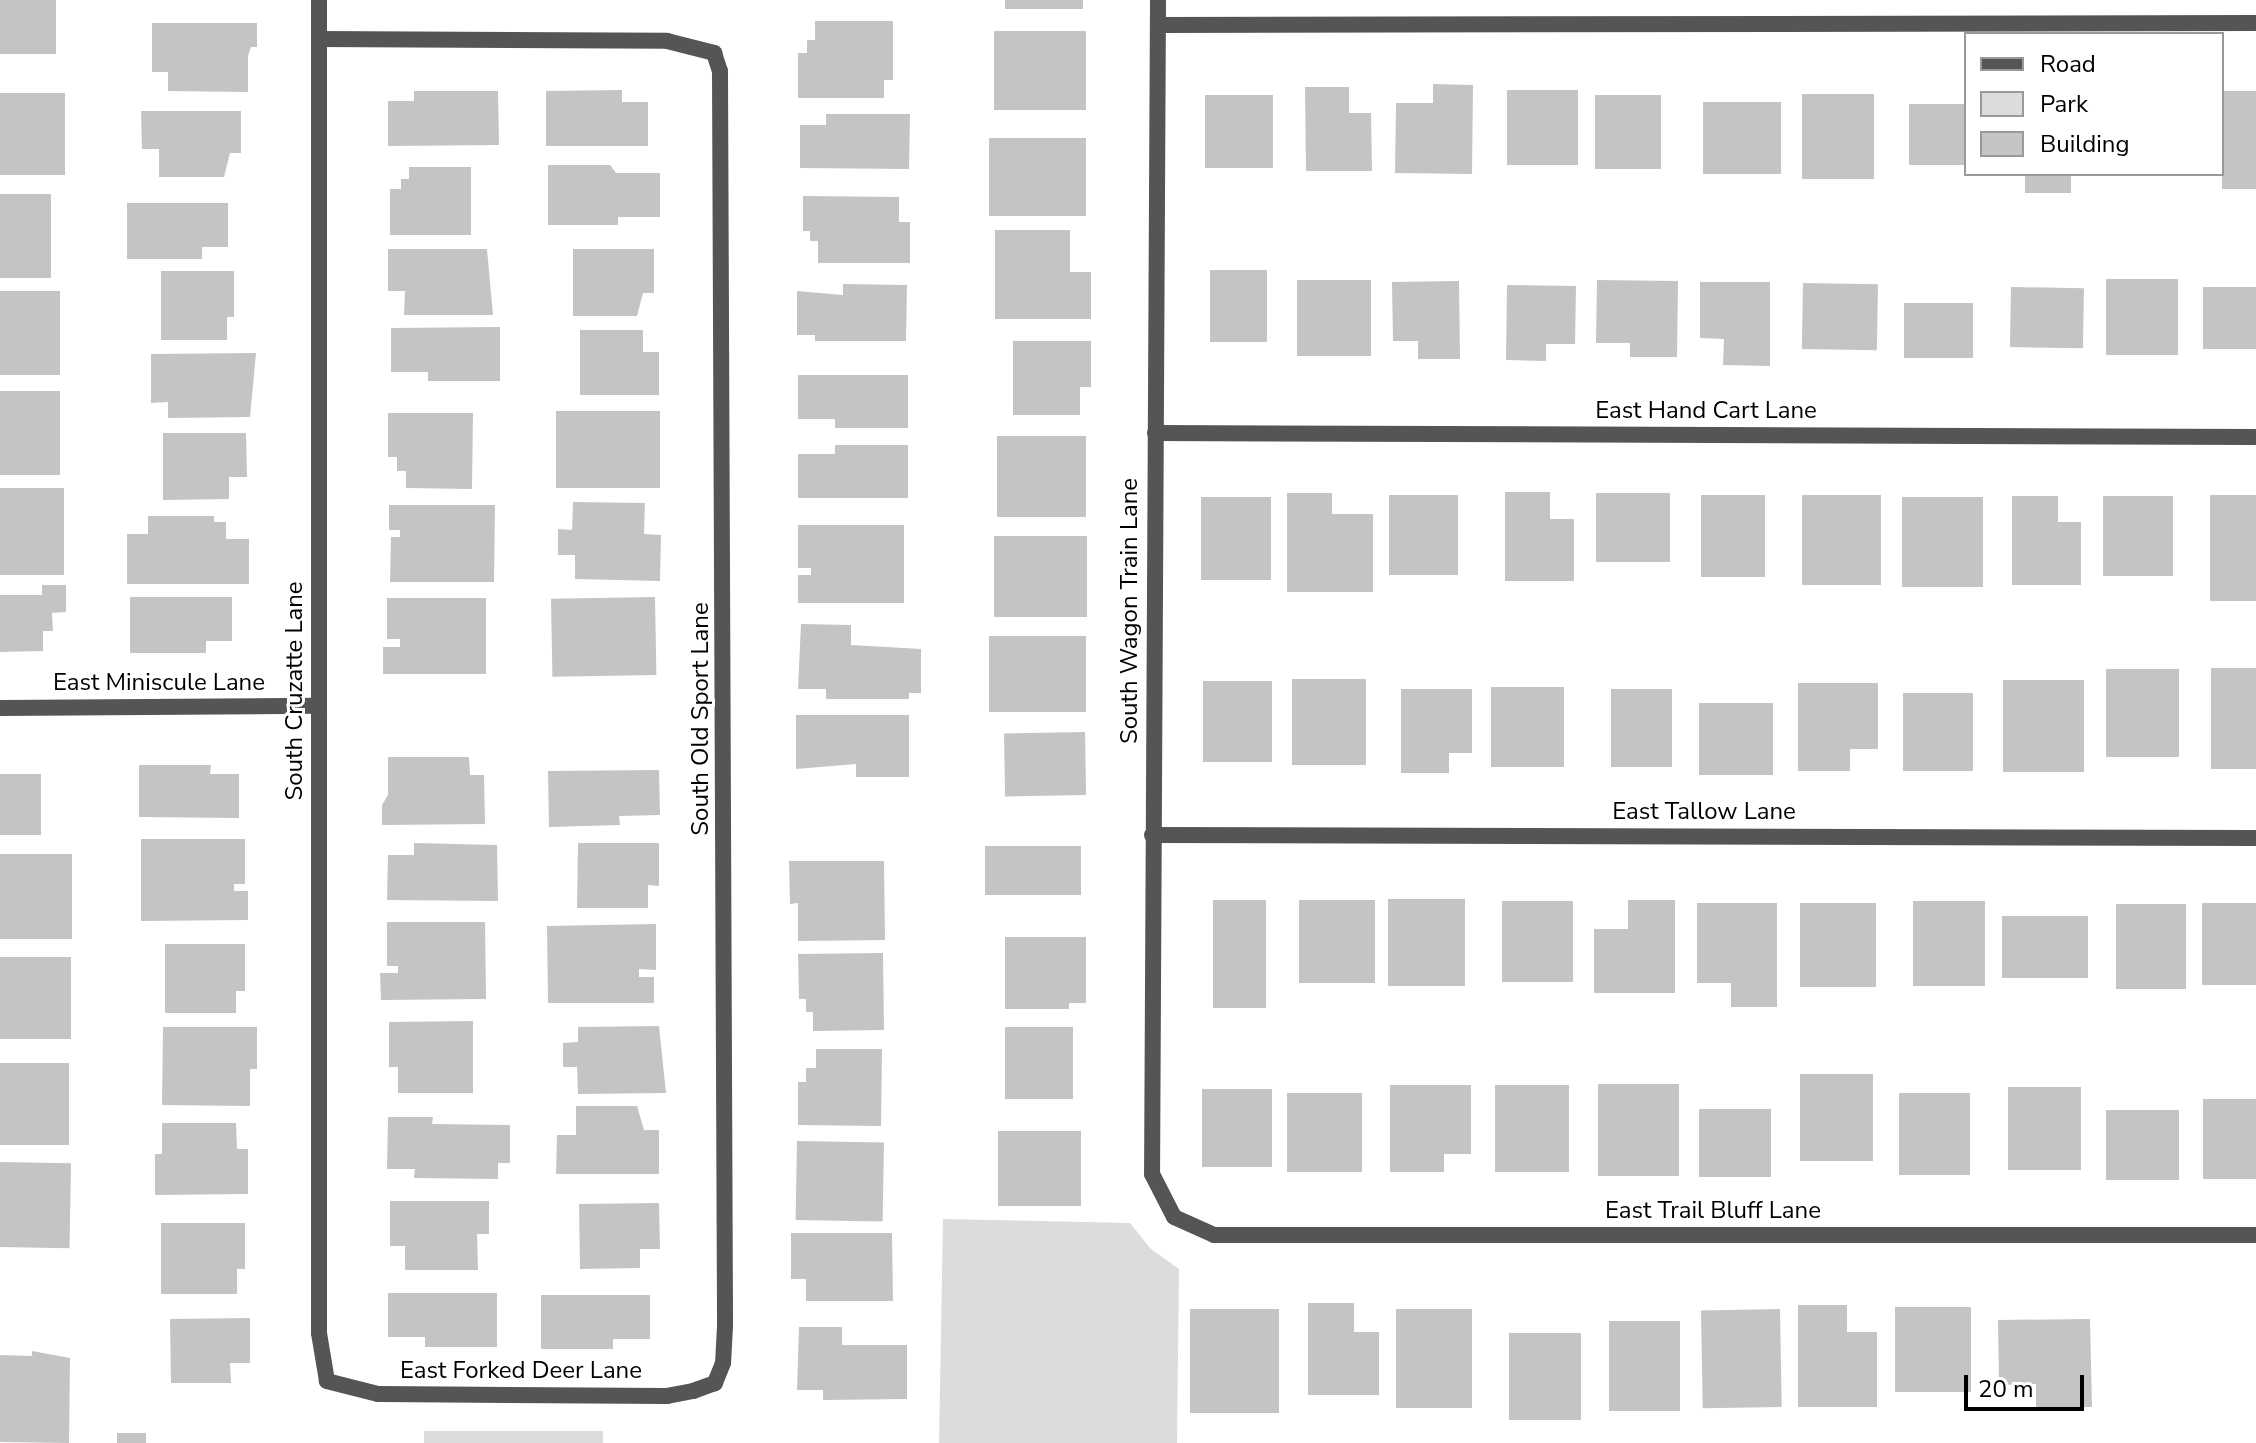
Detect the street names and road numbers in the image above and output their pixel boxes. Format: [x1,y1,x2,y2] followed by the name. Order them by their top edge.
[1595,397,1817,425] street label: East Hand Cart Lane
[1116,478,1144,744] street label: South Wagon Train Lane
[281,581,309,801] street label: South Cruzatte Lane
[687,602,715,836] street label: South Old Sport Lane
[53,669,265,697] street label: East Miniscule Lane
[1612,798,1796,826] street label: East Tallow Lane
[1605,1197,1821,1225] street label: East Trail Bluff Lane
[400,1357,642,1385] street label: East Forked Deer Lane

